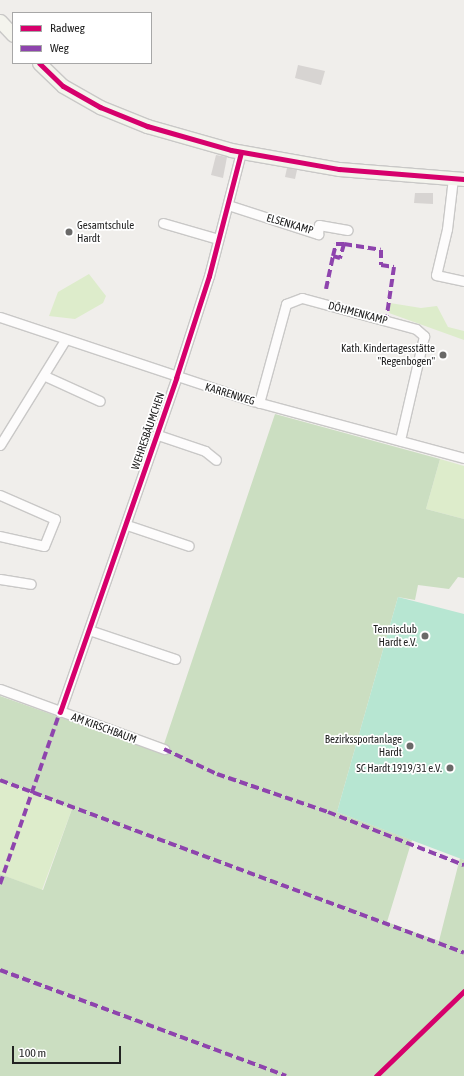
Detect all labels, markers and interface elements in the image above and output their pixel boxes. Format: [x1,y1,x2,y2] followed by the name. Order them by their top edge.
[12,12,152,64] legend
[50,21,85,35] text: Radweg
[50,41,69,55] text: Weg
[265,211,315,237] street label: ELSENKAMP
[77,219,134,245] place label: Gesamtschule Hardt
[64,227,74,237] marker: Gesamtschule Hardt
[327,299,389,327] street label: DÖHMENKAMP
[341,342,435,368] place label: Kath. Kindertagesstätte "Regenbogen"
[438,350,448,360] marker: Kath. Kindertagesstätte "Regenbogen"
[203,380,257,408] street label: KARRENWEG
[129,391,167,471] street label: WEHRESBÄUMCHEN
[373,623,417,649] place label: Tennisclub Hardt e.V.
[420,631,430,641] marker: Tennisclub Hardt e.V.
[70,710,138,746] street label: AM KIRSCHBAUM
[325,733,402,759] place label: Bezirkssportanlage Hardt
[405,741,415,751] marker: Bezirkssportanlage Hardt
[356,761,442,775] place label: SC Hardt 1919/31 e.V.
[445,763,455,773] marker: SC Hardt 1919/31 e.V.
[14,1038,123,1064] scale bar
[19,1046,46,1060] text: 100 m

